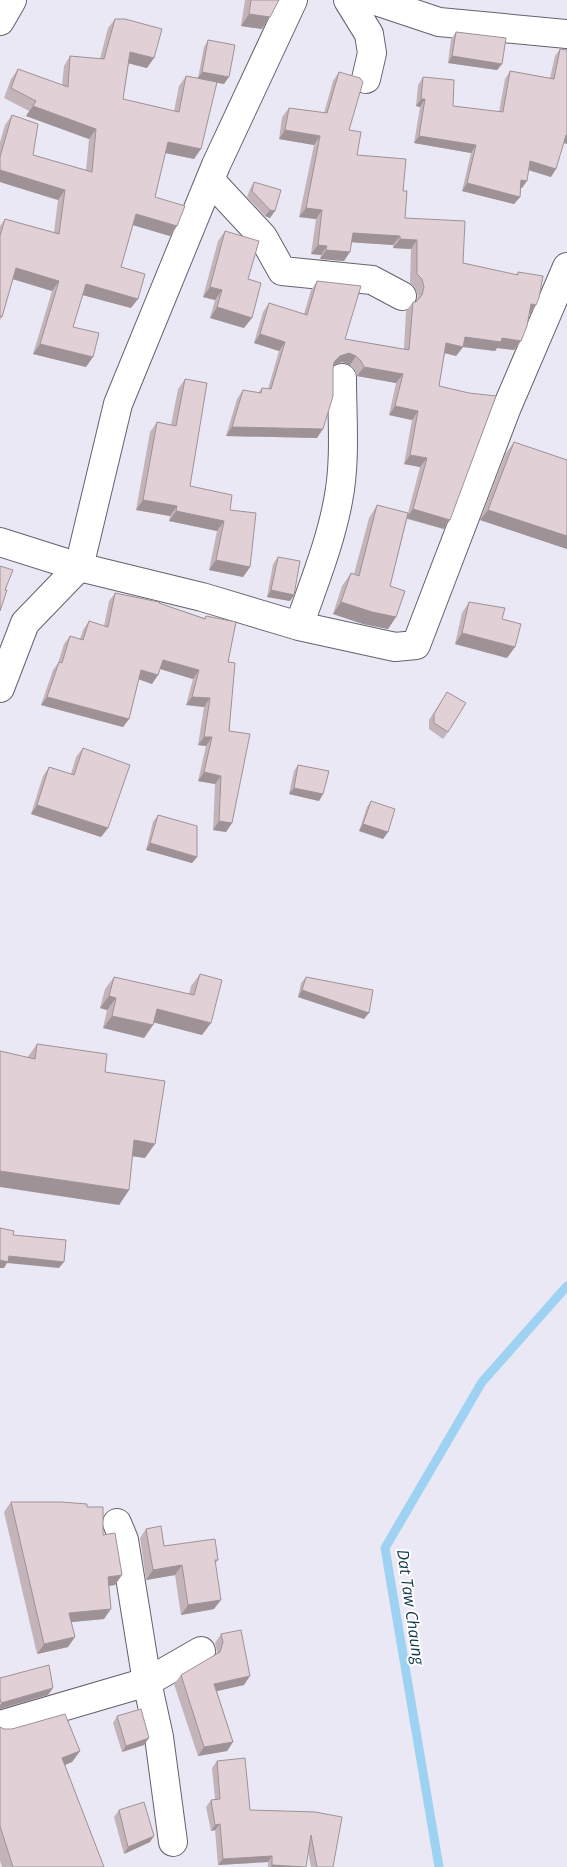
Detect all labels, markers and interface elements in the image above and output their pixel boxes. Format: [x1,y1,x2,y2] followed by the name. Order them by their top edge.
[392,1548,430,1667] water label: Dat Taw Chaung

